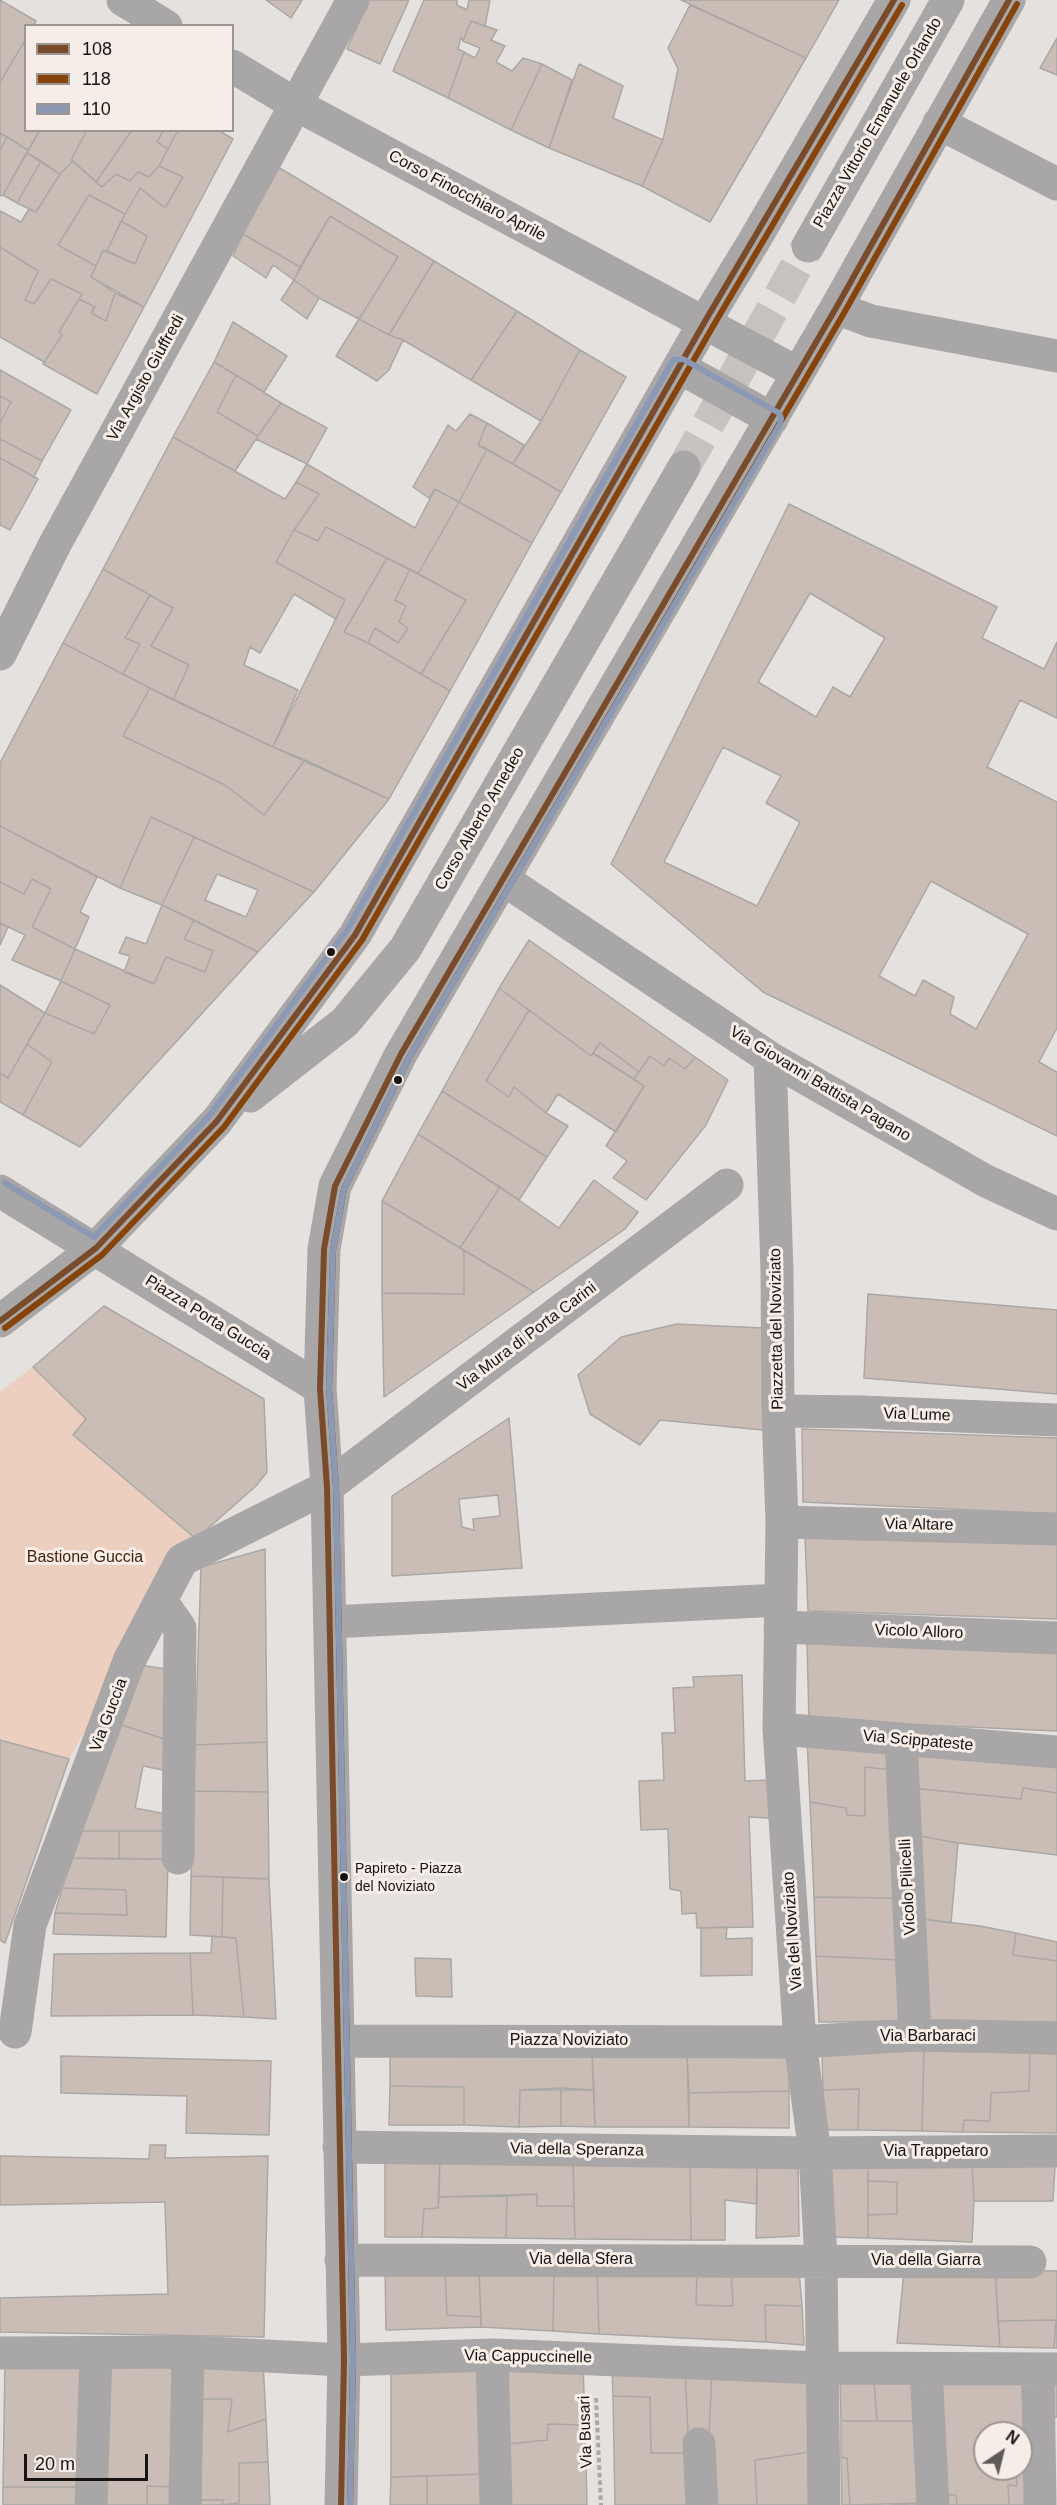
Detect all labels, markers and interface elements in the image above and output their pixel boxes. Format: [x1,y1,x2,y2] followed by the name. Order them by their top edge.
[810,14,946,232] street label: Piazza Vittorio Emanuele Orlando
[24,24,234,132] legend
[82,39,112,59] text: 108
[82,69,111,89] text: 118
[82,99,111,119] text: 110
[385,146,549,246] street label: Corso Finocchiaro Aprile
[103,311,189,445] street label: Via Argisto Giuffredi
[431,744,529,894] street label: Corso Alberto Amedeo
[325,946,337,958] unlabelled marker
[726,1022,914,1146] street label: Via Giovanni Battista Pagano
[392,1074,404,1086] unlabelled marker
[766,1248,788,1410] street label: Piazzetta del Noviziato
[141,1271,275,1365] street label: Piazza Porta Guccia
[454,1278,600,1396] street label: Via Mura di Porta Carini
[883,1404,951,1426] street label: Via Lume
[884,1515,954,1535] street label: Via Altare
[27,1548,143,1568] park label: Bastione Guccia
[874,1621,964,1643] street label: Vicolo Alloro
[86,1676,132,1754] street label: Via Guccia
[862,1727,974,1755] street label: Via Scippateste
[896,1838,920,1936] street label: Vicolo Pilicelli
[355,1861,462,1894] place label: Papireto - Piazza del Noviziato
[338,1871,350,1883] marker: Papireto - Piazza del Noviziato
[779,1871,807,1991] street label: Via del Noviziato
[880,2027,976,2047] street label: Via Barbaraci
[510,2031,628,2051] street label: Piazza Noviziato
[510,2139,644,2161] street label: Via della Speranza
[884,2142,988,2162] street label: Via Trappetaro
[529,2250,633,2270] street label: Via della Sfera
[871,2251,981,2271] street label: Via della Giarra
[464,2346,592,2368] street label: Via Cappuccinelle
[575,2395,597,2469] street label: Via Busari
[973,2421,1033,2481] north arrow
[1003,2427,1022,2448] text: N
[27,2442,152,2480] scale bar
[35,2454,75,2474] text: 20 m

